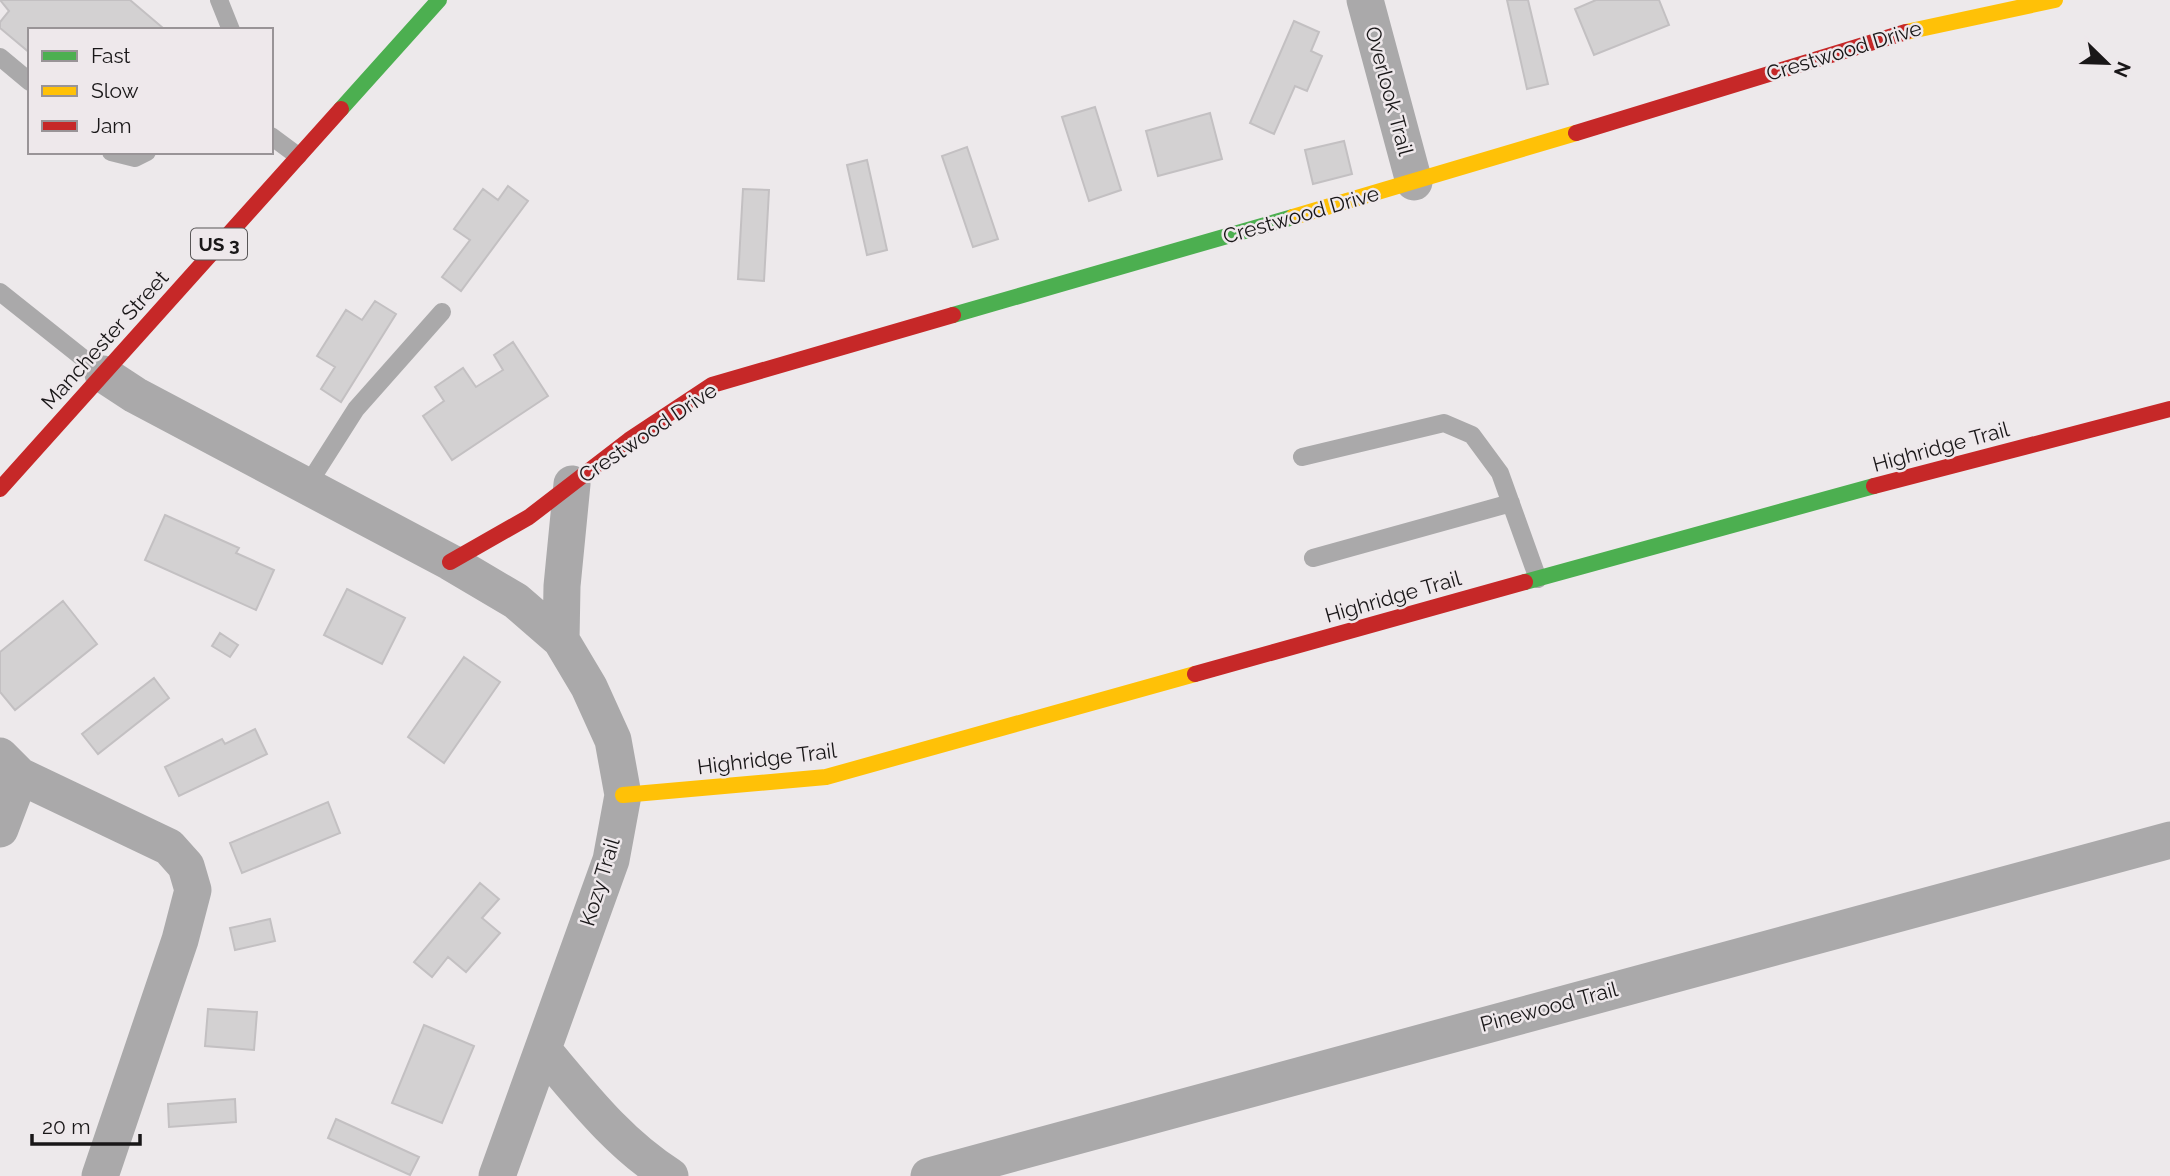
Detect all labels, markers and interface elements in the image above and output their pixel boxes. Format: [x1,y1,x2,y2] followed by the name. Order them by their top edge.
[1763,15,1925,86] street label: Crestwood Drive
[1360,23,1419,159] street label: Overlook Trail
[28,28,273,154] legend
[2072,28,2142,98] north arrow
[91,43,131,68] text: Fast
[2110,59,2136,81] text: N
[91,78,139,103] text: Slow
[91,113,132,138] text: Jam
[1220,180,1382,249] street label: Crestwood Drive
[191,228,247,260] road number: US 3
[36,265,173,414] street label: Manchester Street
[574,377,722,488] street label: Crestwood Drive
[1870,416,2012,477] street label: Highridge Trail
[1322,565,1464,628] street label: Highridge Trail
[696,738,838,779] street label: Highridge Trail
[574,834,625,929] street label: Kozy Trail
[1477,976,1621,1037] street label: Pinewood Trail
[32,1102,140,1146] scale bar
[42,1114,90,1139] text: 20 m

